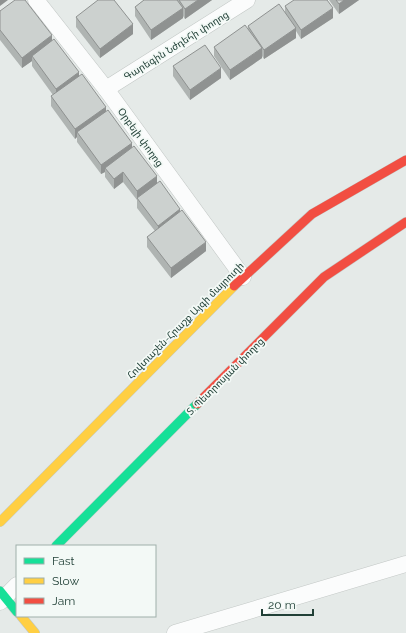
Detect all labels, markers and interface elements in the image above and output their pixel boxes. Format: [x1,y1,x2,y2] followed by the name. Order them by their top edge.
[122,9,231,82] street label: Գարեգին Նժդեհի փողոց
[116,106,166,169] street label: Օրբելի փողոց
[125,260,246,381] street label: Հովտաշեն-Հրաշք Այգի մայրուղի
[184,335,266,417] street label: Տ. Պետրոսյան փողոց
[16,545,156,617] legend
[52,554,75,568] text: Fast
[52,574,79,588] text: Slow
[262,591,313,617] scale bar
[52,594,75,608] text: Jam
[268,598,296,612] text: 20 m

